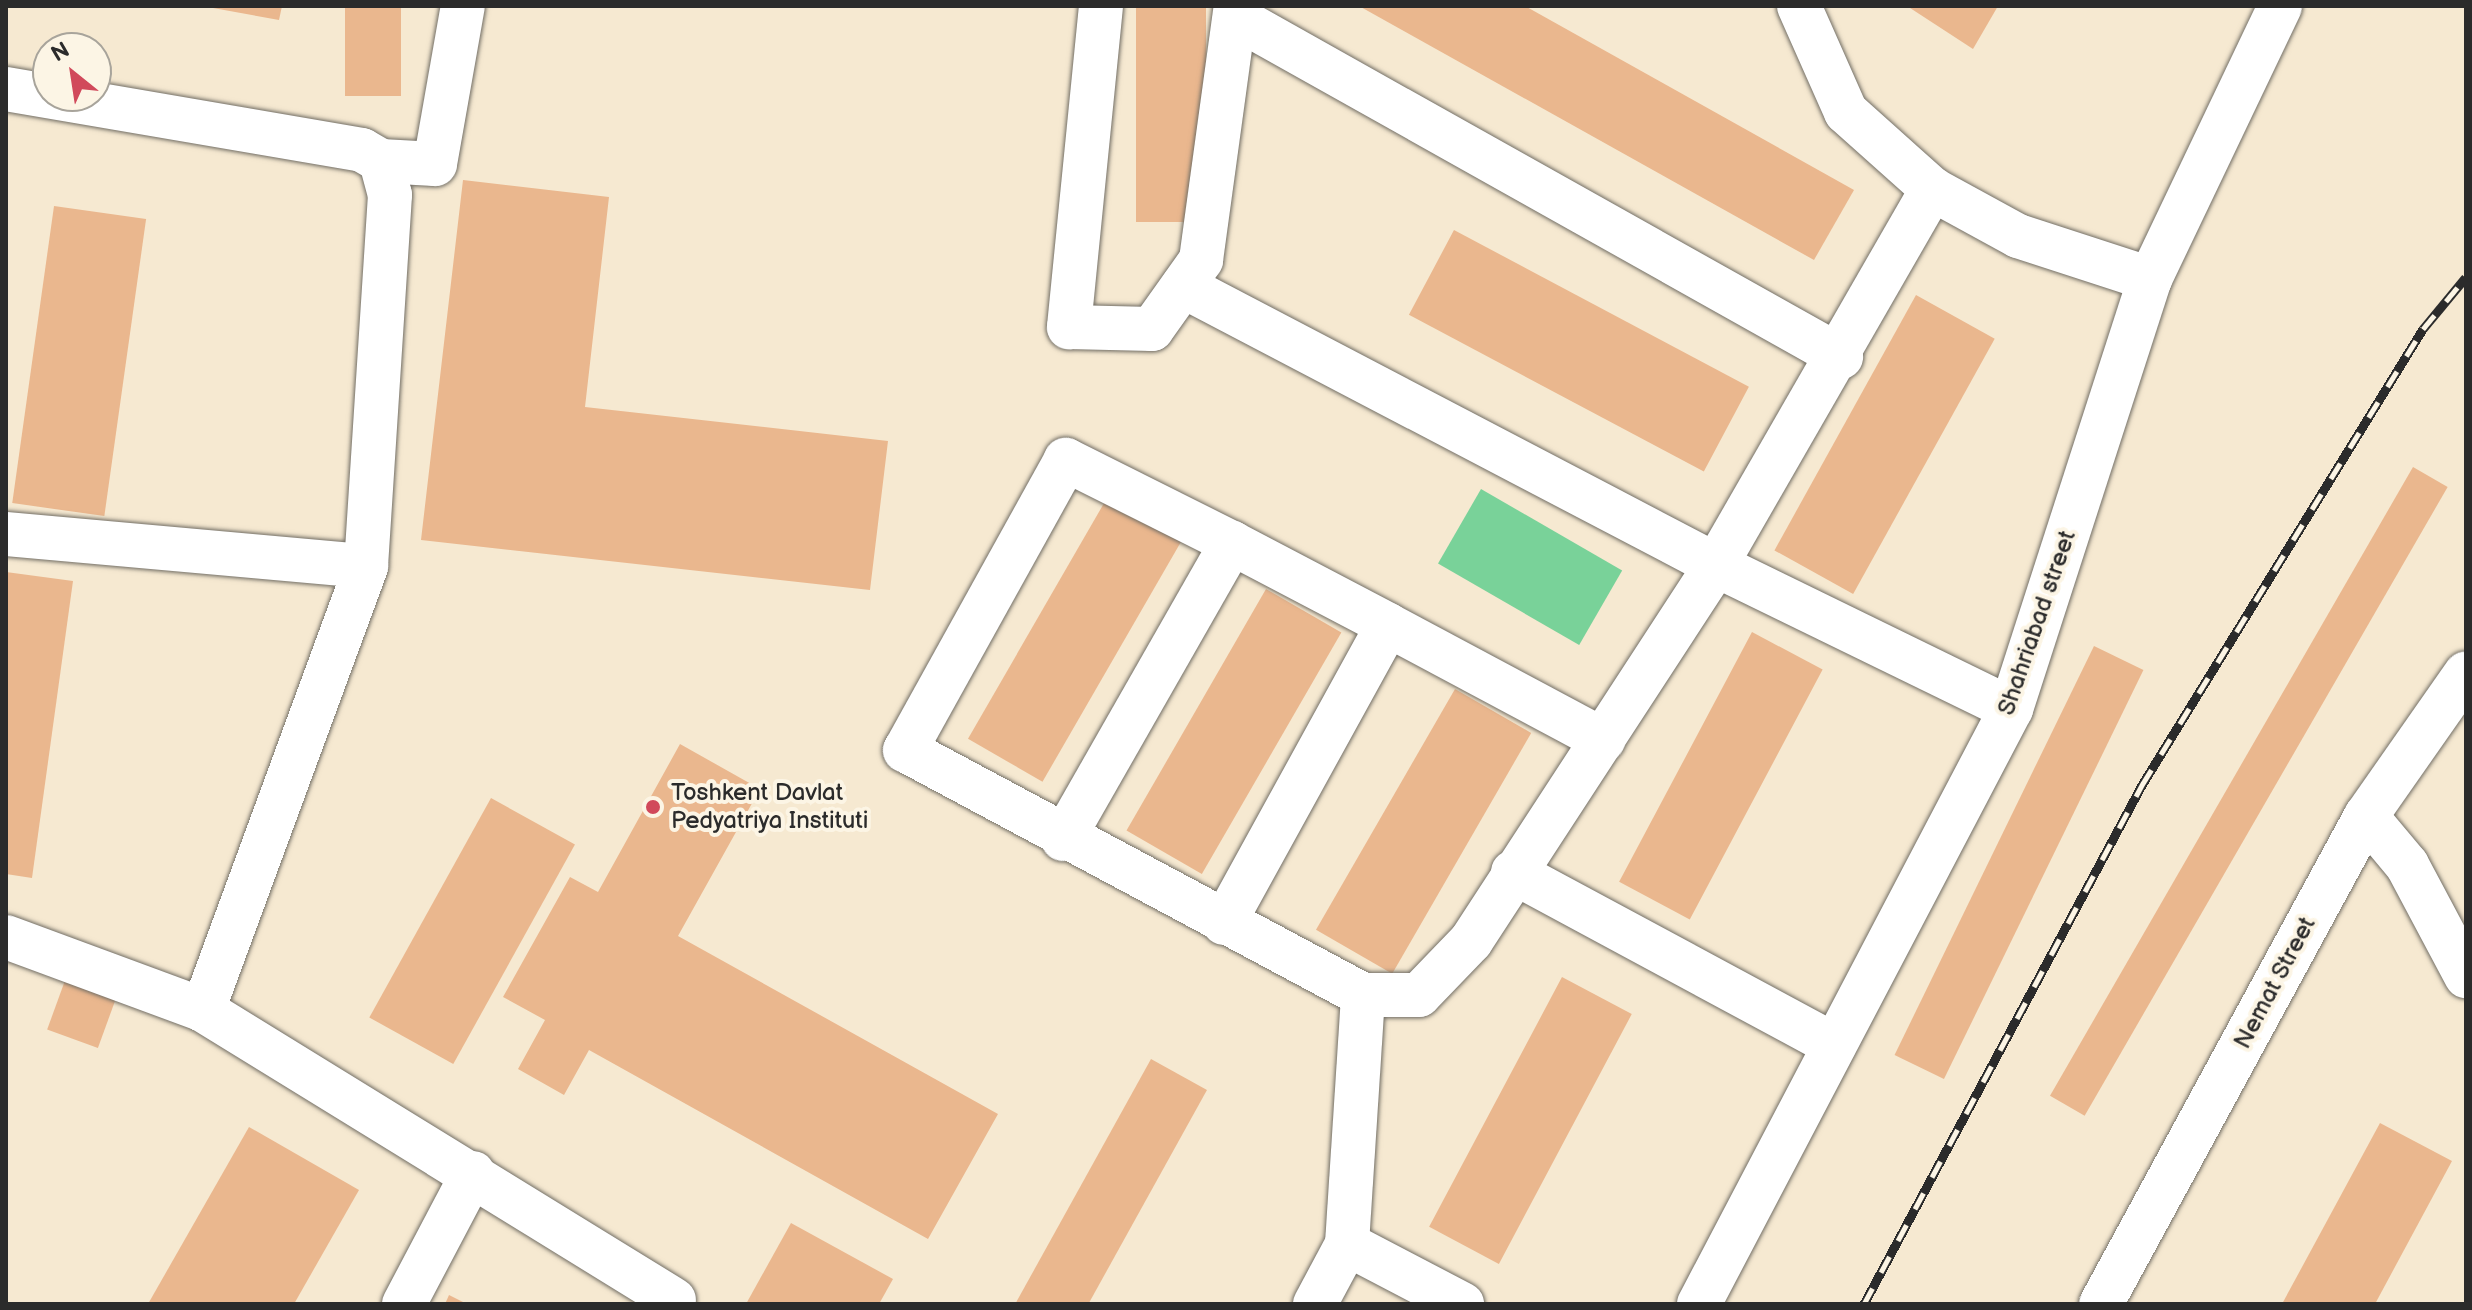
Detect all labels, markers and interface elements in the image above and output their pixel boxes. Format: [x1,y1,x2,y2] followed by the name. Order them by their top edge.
[32,32,112,112] north arrow
[47,37,75,68] text: N
[1992,527,2082,719] street label: Shahriabad street
[671,779,868,835] place label: Toshkent Davlat Pedyatriya Instituti
[642,796,664,818] marker: Toshkent Davlat Pedyatriya Instituti
[2228,912,2322,1054] street label: Nemat Street

